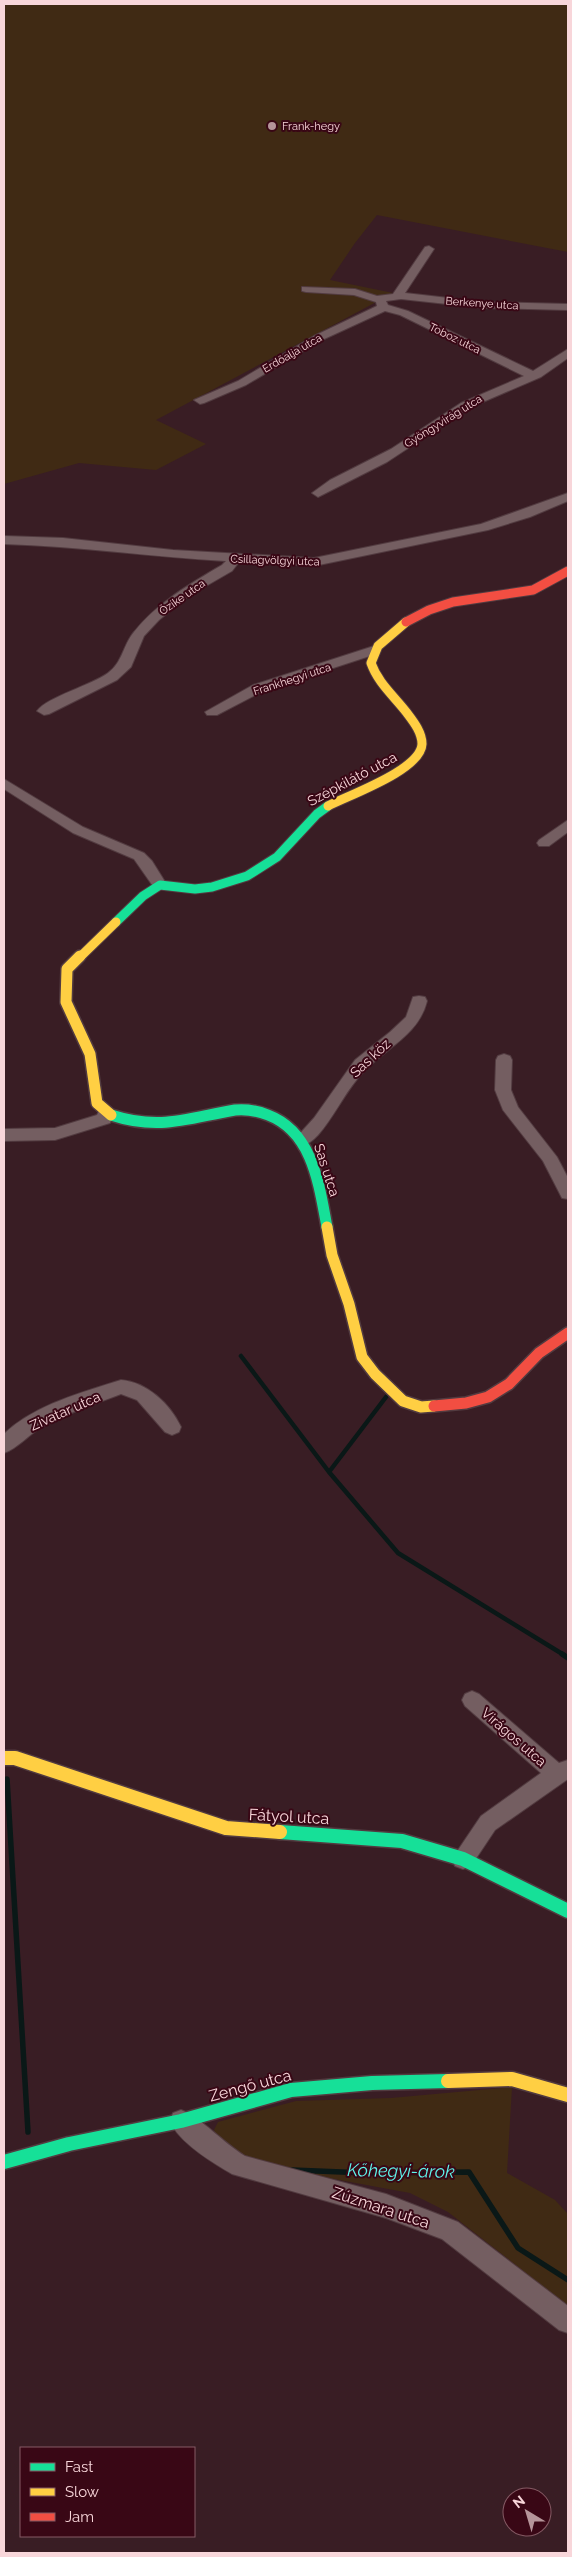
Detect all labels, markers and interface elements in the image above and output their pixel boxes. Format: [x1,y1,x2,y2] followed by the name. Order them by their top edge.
[266,120,278,132] marker: Frank-hegy
[282,120,340,133] place label: Frank-hegy
[445,294,519,313] street label: Berkenye utca
[427,320,483,356] street label: Toboz utca
[260,331,324,376] street label: Erdőalja utca
[402,392,484,451] street label: Gyöngyvirág utca
[230,552,320,569] street label: Csillagvölgyi utca
[156,576,208,618] street label: Őzike utca
[252,661,333,698] street label: Frankhegyi utca
[305,749,399,809] street label: Szépkilátó utca
[347,1036,393,1080] street label: Sas köz
[311,1142,343,1198] street label: Sas utca
[27,1388,103,1434] street label: Zivatar utca
[478,1705,550,1769] street label: Virágos utca
[248,1805,330,1828] street label: Fátyol utca
[207,2065,293,2106] street label: Zengő utca
[347,2159,455,2182] water label: Kőhegyi-árok
[330,2183,432,2232] street label: Zúzmara utca
[20,2447,195,2537] legend
[65,2458,93,2476] text: Fast
[65,2483,99,2501] text: Slow
[502,2487,552,2537] north arrow
[510,2492,528,2511] text: N
[65,2508,94,2526] text: Jam

